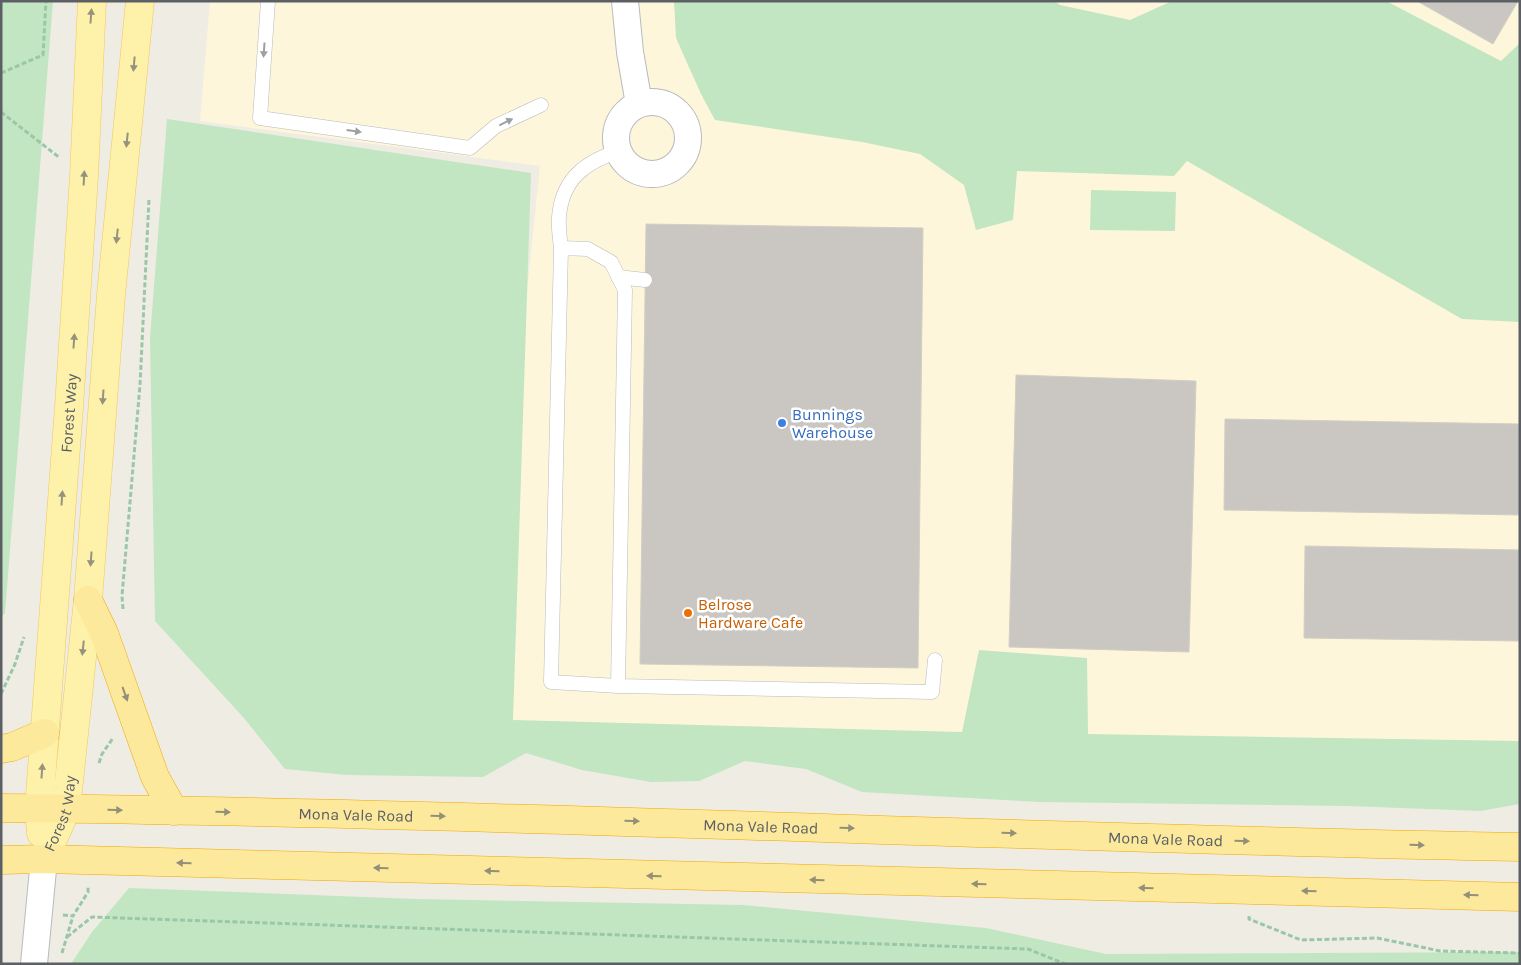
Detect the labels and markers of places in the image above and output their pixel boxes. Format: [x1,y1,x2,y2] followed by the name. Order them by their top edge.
[792,405,873,442] place label: Bunnings Warehouse
[776,417,788,429] marker: Bunnings Warehouse
[698,595,803,632] place label: Belrose Hardware Cafe
[682,607,694,619] marker: Belrose Hardware Cafe

